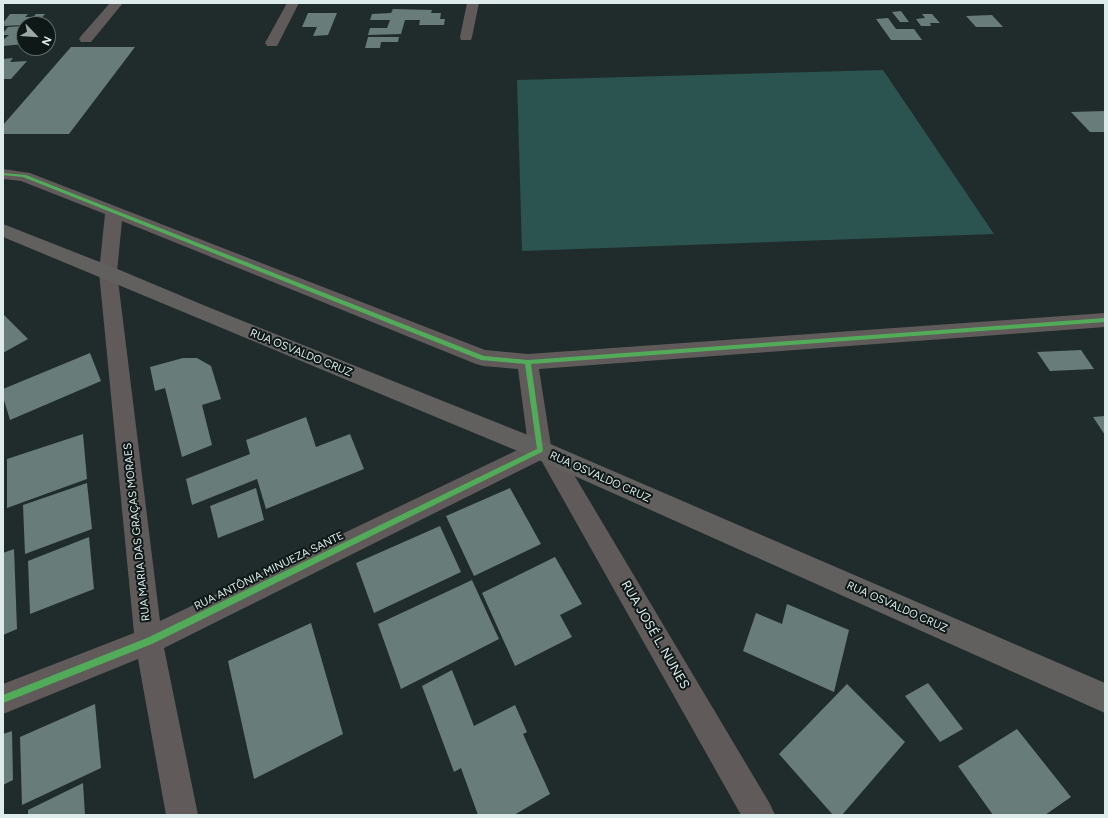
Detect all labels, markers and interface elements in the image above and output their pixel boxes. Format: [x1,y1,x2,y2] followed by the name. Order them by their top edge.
[16,16,56,56] north arrow
[39,34,54,47] text: N
[248,326,354,380] street label: RUA OSVALDO CRUZ
[121,442,153,622] street label: RUA MARIA DAS GRAÇAS MORAES
[548,449,652,505] street label: RUA OSVALDO CRUZ
[192,529,346,613] street label: RUA ANTÔNIA MINUEZA SANTE
[618,578,692,692] street label: RUA JOSÉ L. NUNES
[845,579,949,635] street label: RUA OSVALDO CRUZ

